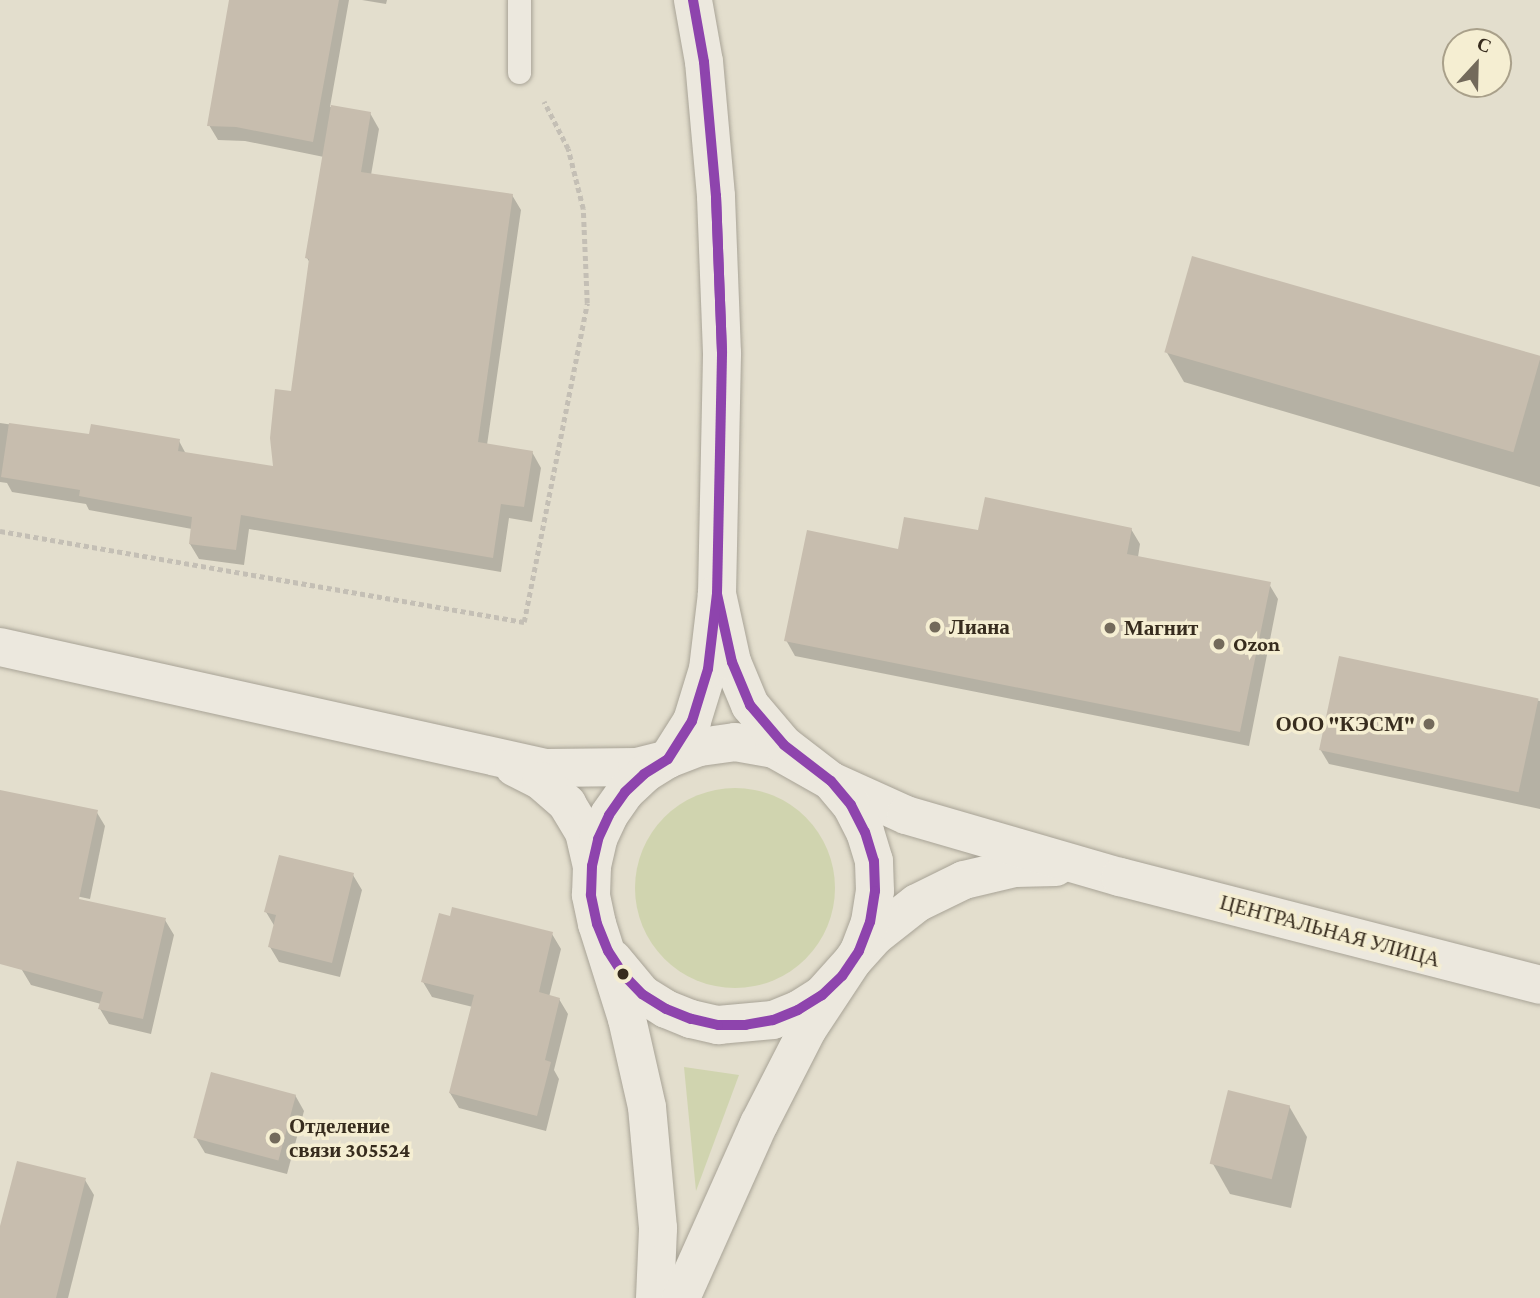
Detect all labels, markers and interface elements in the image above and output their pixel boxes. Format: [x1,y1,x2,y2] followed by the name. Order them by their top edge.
[1442,28,1512,98] north arrow
[1474,33,1495,57] text: С
[949,614,1010,640] place label: Лиана
[1124,615,1198,641] place label: Магнит
[927,619,943,635] marker: Лиана
[1102,620,1118,636] marker: Магнит
[1233,631,1280,657] place label: Ozon
[1211,636,1227,652] marker: Ozon
[1275,711,1415,737] place label: ООО "КЭСМ"
[1421,716,1437,732] marker: ООО "КЭСМ"
[1217,889,1443,973] street label: ЦЕНТРАЛЬНАЯ УЛИЦА
[616,967,630,981] unlabelled marker
[289,1113,410,1163] place label: Отделение связи 305524
[267,1130,283,1146] marker: Отделение связи 305524

